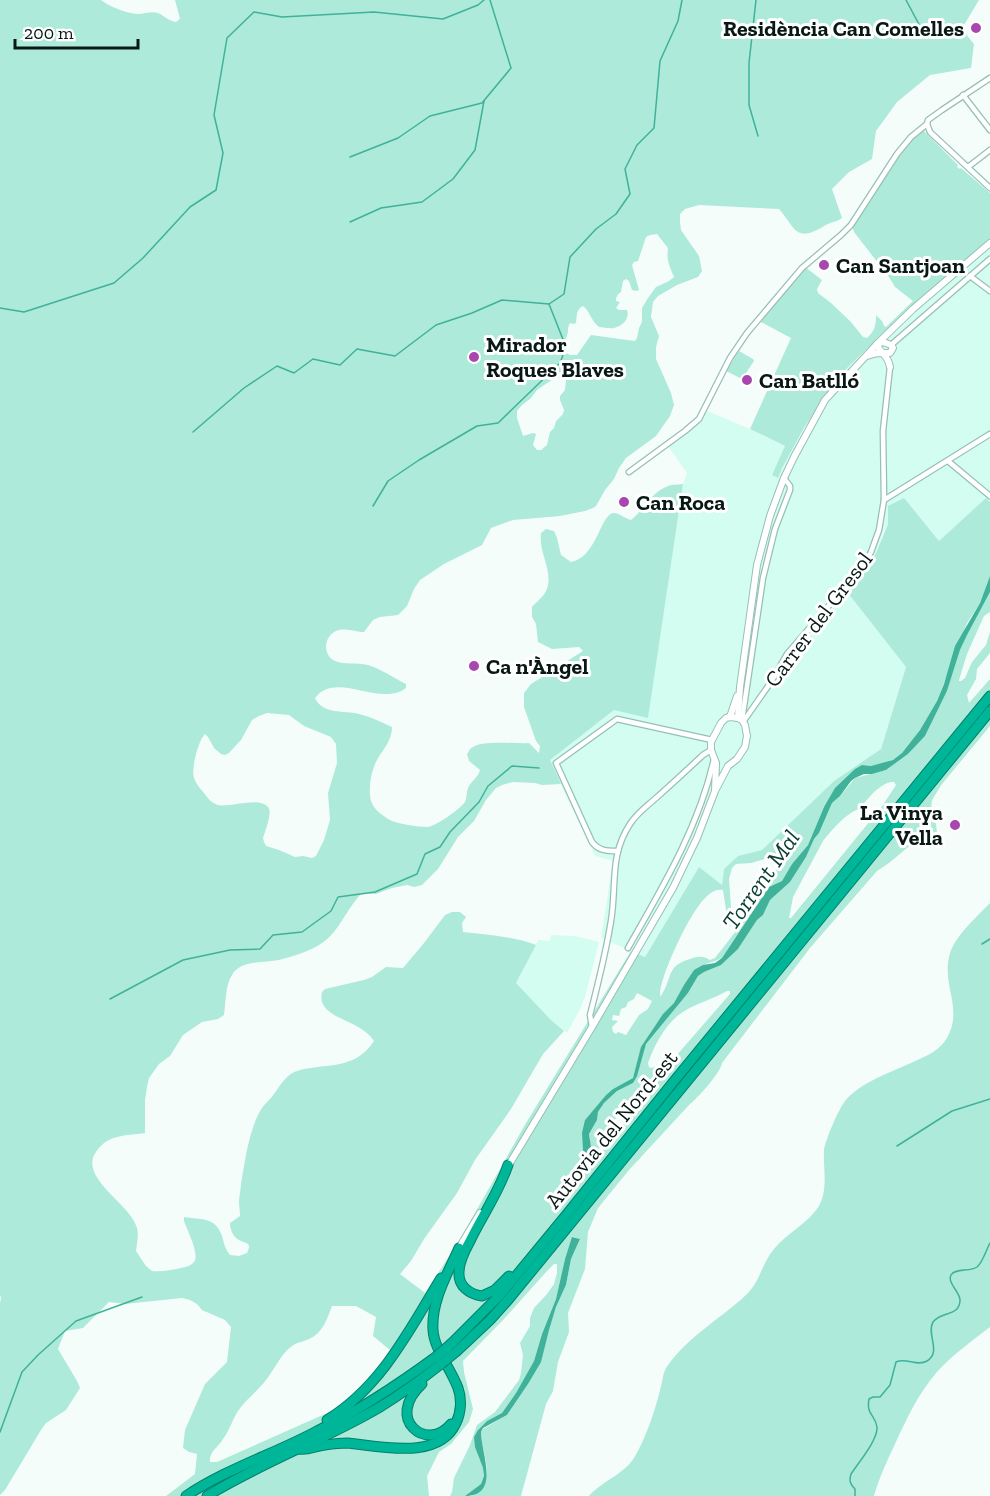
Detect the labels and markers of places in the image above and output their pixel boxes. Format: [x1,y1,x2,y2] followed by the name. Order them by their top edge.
[723,15,964,42] place label: Residència Can Comelles
[969,21,983,35] marker: Residència Can Comelles
[836,252,965,279] place label: Can Santjoan
[817,258,831,272] marker: Can Santjoan
[486,331,624,383] place label: Mirador Roques Blaves
[467,350,481,364] marker: Mirador Roques Blaves
[759,367,860,394] place label: Can Batlló
[740,373,754,387] marker: Can Batlló
[636,489,725,516] place label: Can Roca
[617,495,631,509] marker: Can Roca
[486,653,589,680] place label: Ca n'Àngel
[467,659,481,673] marker: Ca n'Àngel
[860,799,943,851] place label: La Vinya Vella
[948,818,962,832] marker: La Vinya Vella

